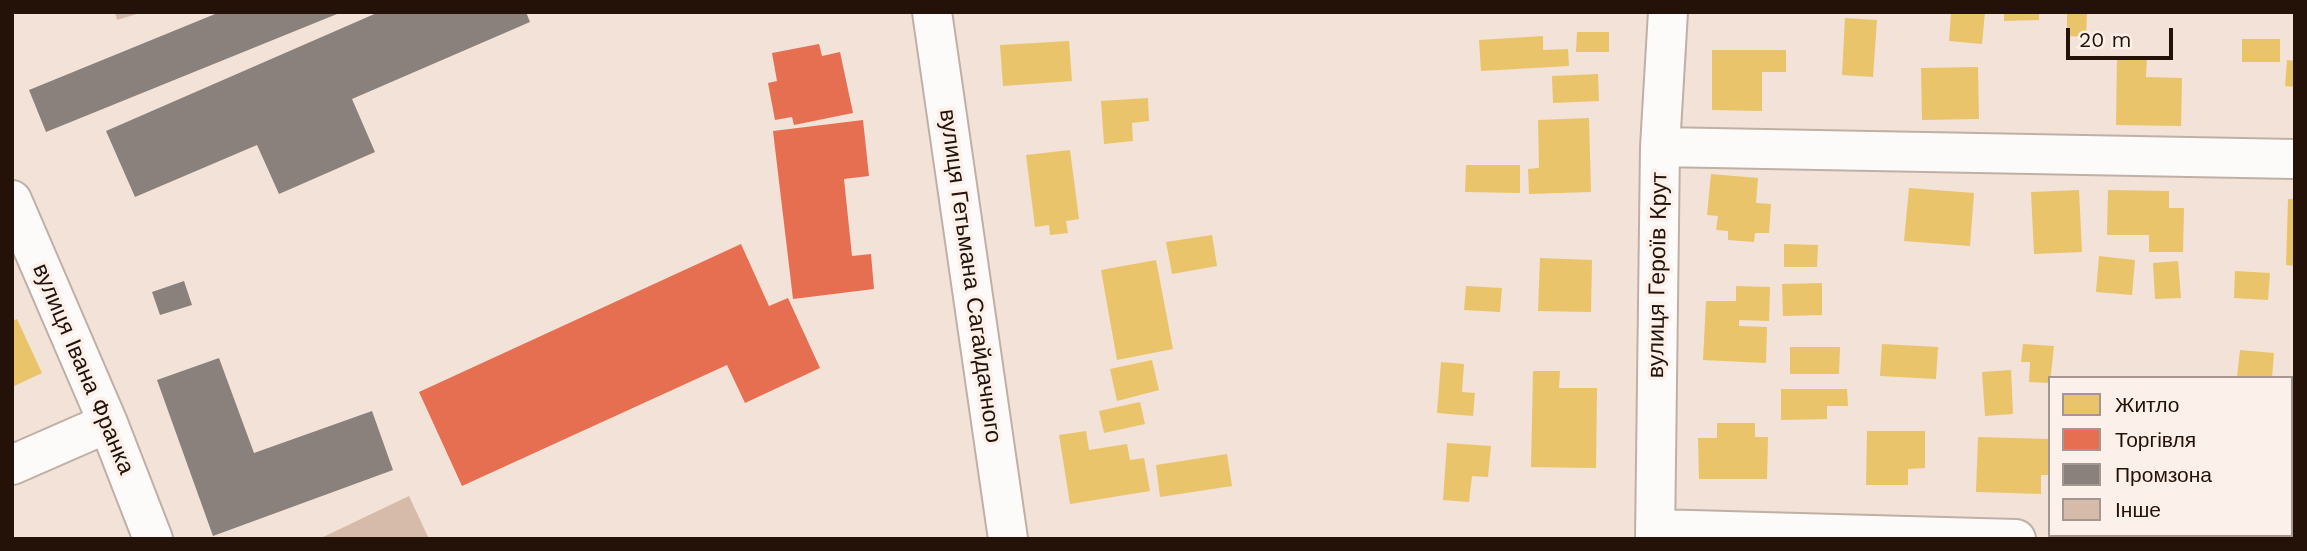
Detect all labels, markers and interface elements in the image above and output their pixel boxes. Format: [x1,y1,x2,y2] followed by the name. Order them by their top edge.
[2069,14,2176,58] scale bar
[2079,27,2131,52] text: 20 m
[933,107,1007,445] street label: вулиця Гетьмана Сагайдачного
[1642,172,1674,378] street label: вулиця Героїв Крут
[26,260,140,478] street label: вулиця Івана Франка
[2048,376,2293,537] legend
[2115,392,2179,417] text: Житло
[2115,427,2196,452] text: Торгівля
[2115,462,2212,487] text: Промзона
[2115,497,2161,522] text: Інше

